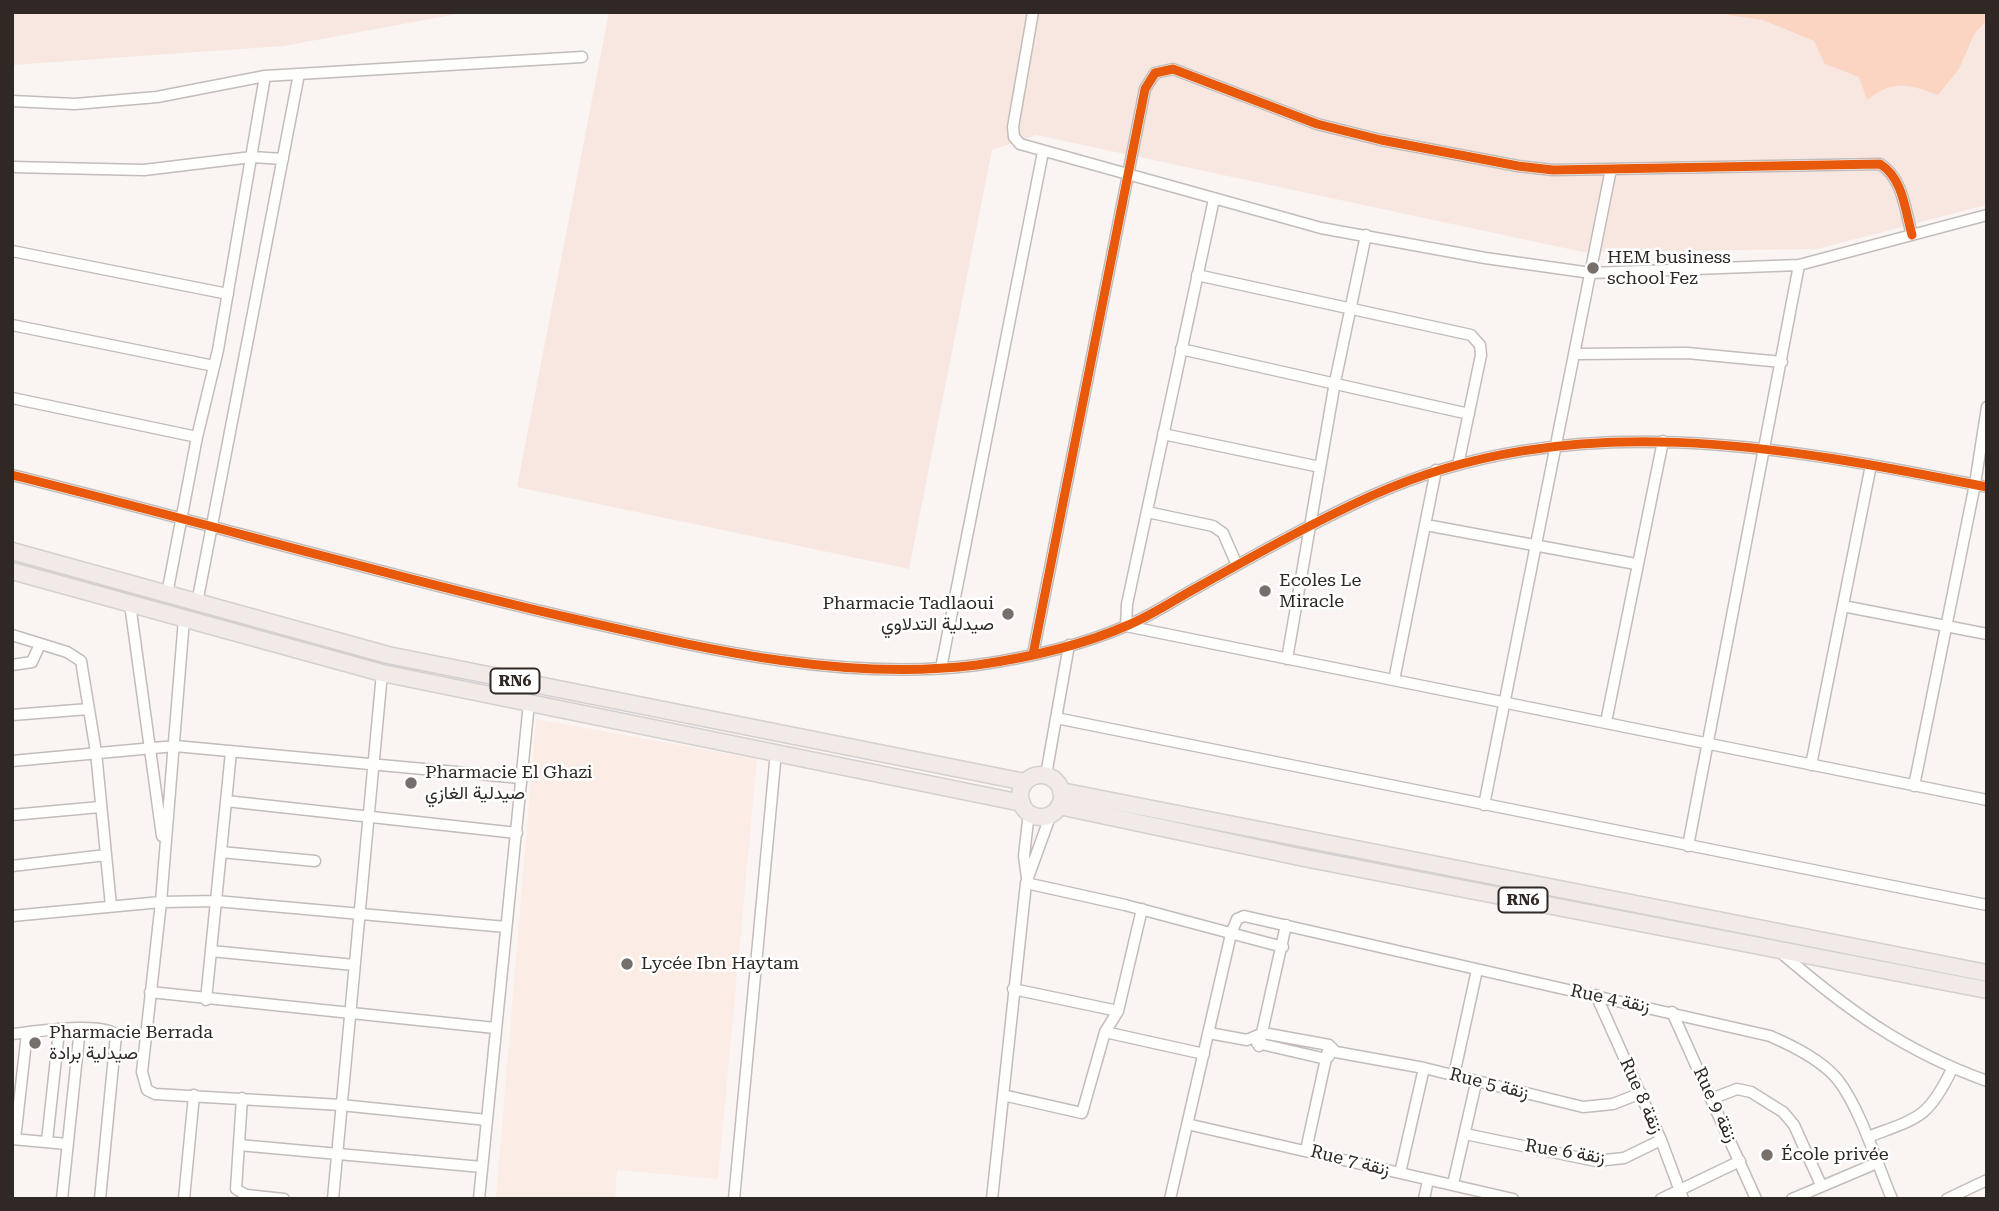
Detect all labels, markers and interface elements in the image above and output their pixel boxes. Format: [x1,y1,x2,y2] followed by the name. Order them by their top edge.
[1607,247,1731,290] place label: HEM business school Fez
[1585,260,1601,276] marker: HEM business school Fez
[1279,570,1361,612] place label: Ecoles Le Miracle
[1257,583,1273,599] marker: Ecoles Le Miracle
[822,593,994,636] place label: Pharmacie Tadlaoui صيدلية التدلاوي
[1000,606,1016,622] marker: Pharmacie Tadlaoui صيدلية التدلاوي
[490,668,540,694] road number: RN6
[425,762,593,804] place label: Pharmacie El Ghazi صيدلية الغازي
[403,775,419,791] marker: Pharmacie El Ghazi صيدلية الغازي
[1498,888,1548,912] road number: RN6
[641,953,799,975] place label: Lycée Ibn Haytam
[619,956,635,972] marker: Lycée Ibn Haytam
[1568,980,1652,1018] street label: Rue 4 زنقة
[49,1022,213,1064] place label: Pharmacie Berrada صيدلية برادة
[27,1035,43,1051] marker: Pharmacie Berrada صيدلية برادة
[1615,1055,1667,1137] street label: Rue 8 زنقة
[1447,1064,1531,1104] street label: Rue 5 زنقة
[1688,1064,1742,1146] street label: Rue 9 زنقة
[1523,1135,1607,1169] street label: Rue 6 زنقة
[1308,1141,1392,1181] street label: Rue 7 زنقة
[1781,1144,1889,1166] place label: École privée
[1759,1147,1775,1163] marker: École privée

